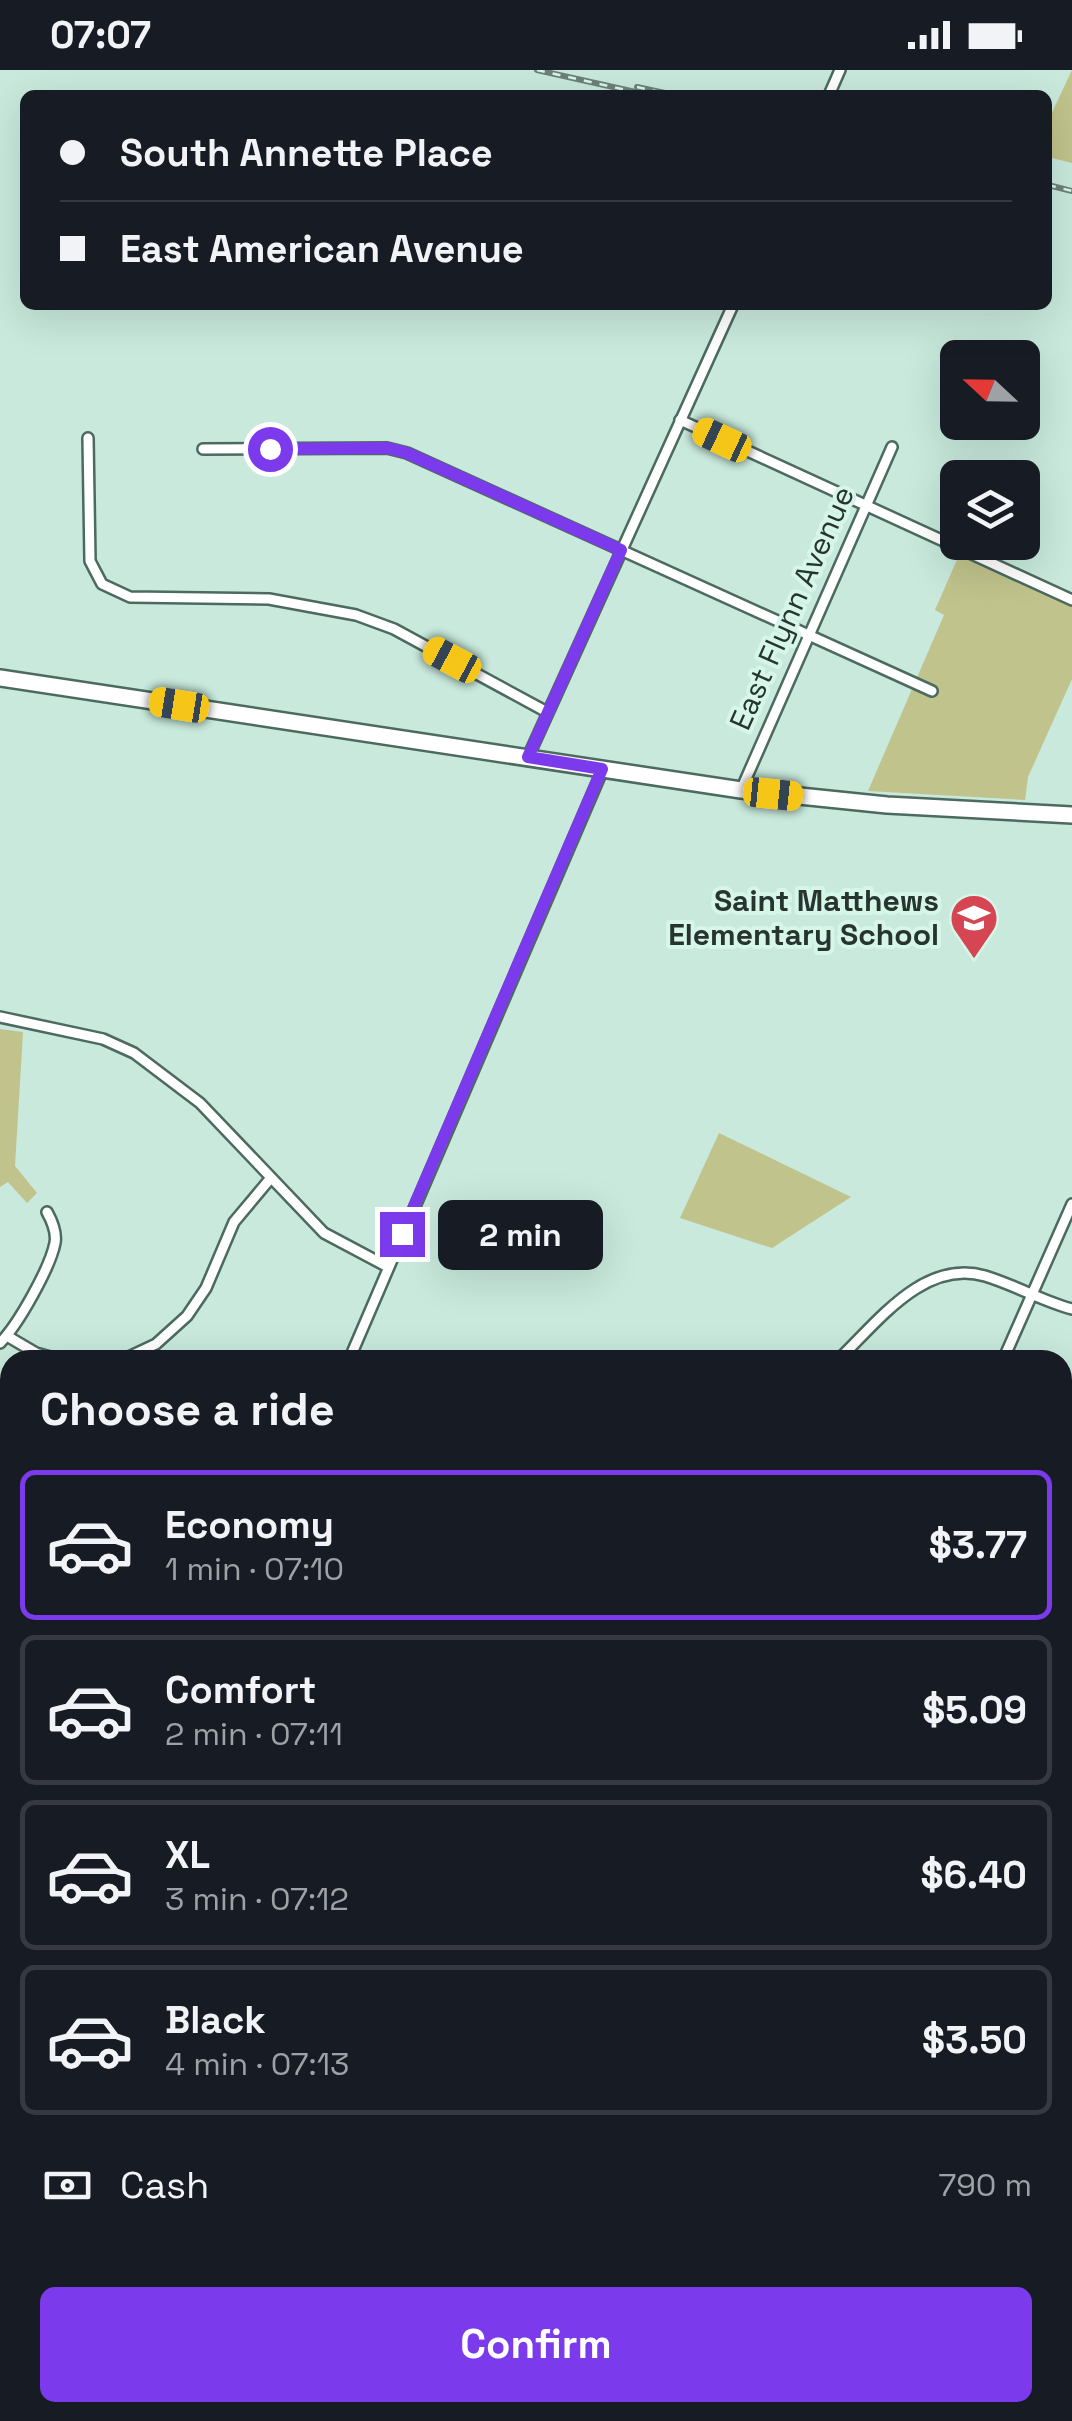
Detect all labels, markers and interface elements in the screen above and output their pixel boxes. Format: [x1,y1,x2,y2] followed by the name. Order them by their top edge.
[50,11,151,59] text: 07:07
[120,129,493,177] text: South Annette Place
[120,225,524,273] text: East American Avenue
[940,340,1040,440] north arrow
[940,340,1040,560] map controls
[688,414,756,466] car
[248,427,293,472] route start
[940,460,1040,560] button: layers
[720,480,863,736] street label: East Flynn Avenue
[418,633,486,687] car
[147,685,211,725] car
[742,776,804,812] car
[668,881,939,954] place label: Saint Matthews Elementary School
[948,892,1000,960] school or university icon: Saint Matthews Elementary School
[437,1199,602,1269] callout: 2 min
[380,1212,425,1257] route end
[479,1215,562,1255] text: 2 min
[40,1381,335,1438] text: Choose a ride
[45,1500,135,1590] icon: car
[165,1501,334,1549] text: Economy
[929,1521,1027,1569] text: $3.77
[165,1549,344,1589] text: 1 min · 07:10
[45,1665,135,1755] icon: car
[165,1666,316,1714] text: Comfort
[922,1686,1027,1734] text: $5.09
[165,1714,343,1754] text: 2 min · 07:11
[45,1830,135,1920] icon: car
[165,1831,210,1879] text: XL
[920,1851,1027,1899] text: $6.40
[165,1879,349,1919] text: 3 min · 07:12
[45,1995,135,2085] icon: car
[165,1996,266,2044] text: Black
[922,2016,1027,2064] text: $3.50
[165,2044,349,2084] text: 4 min · 07:13
[40,2158,95,2213] icon: cash
[120,2161,209,2209] text: Cash
[938,2165,1032,2205] text: 790 m
[40,2287,1032,2402] button: Confirm

